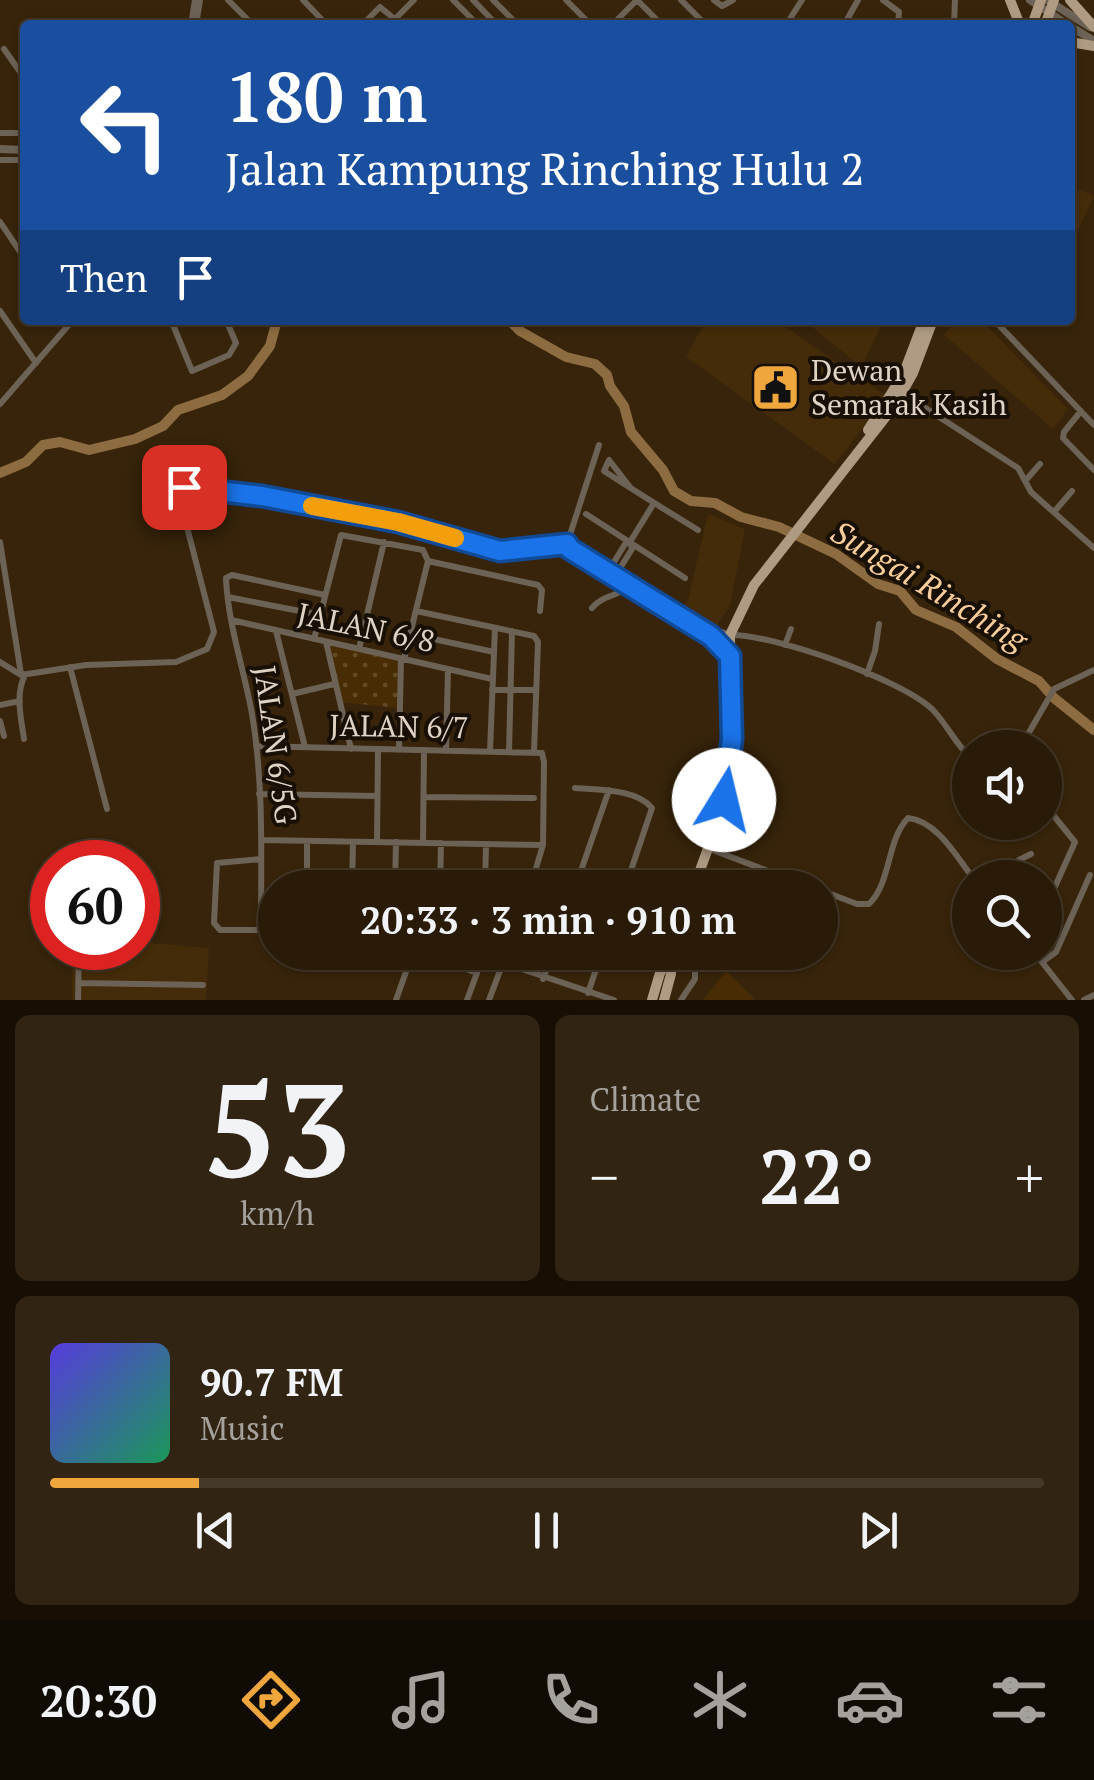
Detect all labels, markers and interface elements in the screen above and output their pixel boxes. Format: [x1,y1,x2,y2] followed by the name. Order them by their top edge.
[225,49,427,142] text: 180 m
[60,60,190,190] icon: left
[225,138,864,198] text: Jalan Kampung Rinching Hulu 2
[168,250,223,305] icon: arrive
[60,253,148,303] text: Then
[811,350,1007,424] place label: Dewan Semarak Kasih
[750,362,802,414] public building icon: Dewan Semarak Kasih
[142,445,227,530] pin
[157,460,212,515] icon: arrive
[824,510,1037,661] water label: Sungai Rinching
[294,593,438,661] street label: JALAN 6/8
[245,663,307,827] street label: JALAN 6/5G
[329,705,469,747] street label: JALAN 6/7
[952,730,1062,970] map controls
[952,730,1062,840] button: sound
[672,748,776,852] position arrow
[30,840,160,970] speed limit sign: 60
[952,860,1062,970] button: search
[360,895,736,945] text: 20:33 · 3 min · 910 m
[204,1041,351,1213] text: 53
[590,1078,701,1120] text: Climate
[759,1126,875,1225] text: 22°
[590,1140,619,1213] text: −
[1015,1140,1044,1213] text: +
[240,1192,314,1234] text: km/h
[200,1357,343,1407] text: 90.7 FM
[200,1407,285,1449] text: Music
[188,1503,243,1558] icon: previous
[519,1503,574,1558] icon: pause
[851,1503,906,1558] icon: next
[236,1665,306,1735] icon: directions
[386,1665,456,1735] icon: music
[536,1665,606,1735] icon: phone
[685,1665,755,1735] icon: climate
[835,1665,905,1735] icon: car
[984,1665,1054,1735] icon: filters
[40,1670,157,1730] text: 20:30

